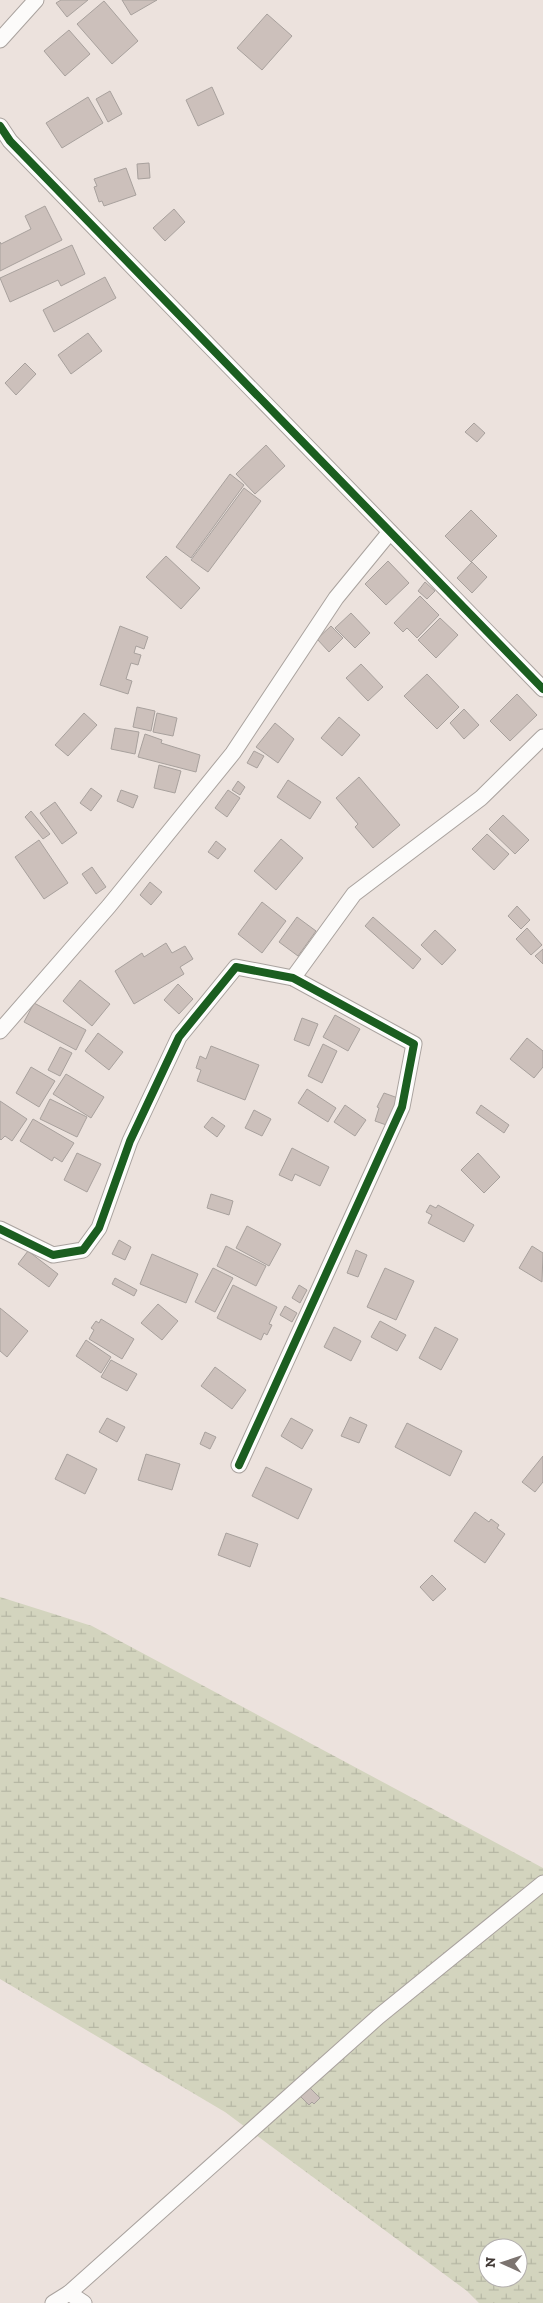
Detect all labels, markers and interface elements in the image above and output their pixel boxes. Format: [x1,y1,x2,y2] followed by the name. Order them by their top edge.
[478,2238,528,2288] north arrow
[482,2256,499,2268] text: N

